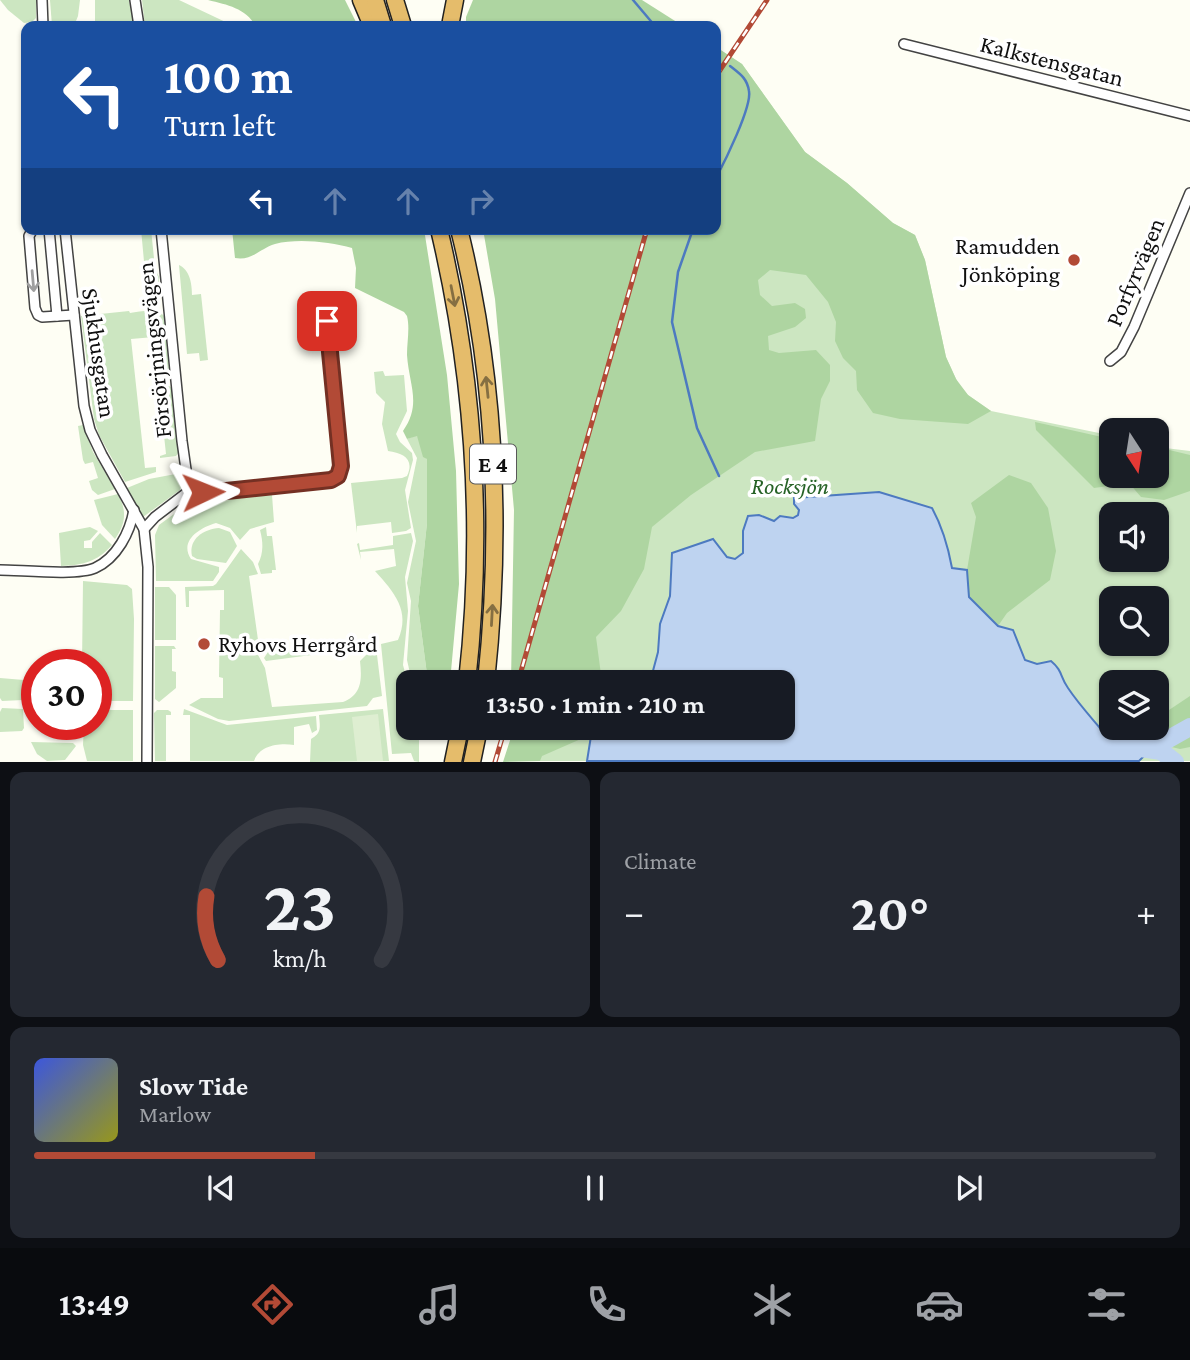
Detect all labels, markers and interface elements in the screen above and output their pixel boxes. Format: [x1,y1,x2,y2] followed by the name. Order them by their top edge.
[978,30,1127,91] street label: Kalkstensgatan
[49,49,140,140] icon: left
[164,49,293,104] text: 100 m
[164,107,275,143] text: Turn left
[243,182,281,220] icon: left
[316,182,354,220] icon: ahead
[389,182,427,220] icon: ahead
[462,182,500,220] icon: right
[1100,213,1170,330] street label: Porfyrvägen
[955,232,1060,287] place label: Ramudden Jönköping
[1066,252,1082,268] marker: Ramudden Jönköping
[131,260,176,440] street label: Försörjningsvägen
[27,269,40,292] one-way arrow
[447,284,460,307] one-way arrow
[77,286,122,420] street label: Sjukhusgatan
[297,291,357,351] pin
[308,302,346,340] icon: arrive
[480,377,493,399] one-way arrow
[1099,418,1169,488] north arrow
[1099,418,1169,740] map controls
[470,445,516,484] road number: E 4
[166,455,240,529] position arrow
[751,472,829,500] park label: Rocksjön
[1099,502,1169,572] button: sound
[1099,586,1169,656] button: search
[485,603,498,626] one-way arrow
[218,630,378,657] place label: Ryhovs Herrgård
[196,636,212,652] marker: Ryhovs Herrgård
[21,649,112,740] speed limit sign: 30
[1099,670,1169,740] button: layers
[486,690,705,719] text: 13:50 · 1 min · 210 m
[624,848,696,874] text: Climate
[264,866,336,947] text: 23
[851,883,929,941] text: 20°
[624,891,644,933] text: −
[1136,891,1156,933] text: +
[273,945,327,972] text: km/h
[139,1072,248,1101] text: Slow Tide
[139,1101,211,1127] text: Marlow
[202,1169,240,1207] icon: previous
[576,1169,614,1207] icon: pause
[950,1169,988,1207] icon: next
[248,1280,297,1329] icon: directions
[415,1280,464,1329] icon: music
[582,1280,631,1329] icon: phone
[748,1280,797,1329] icon: climate
[915,1280,964,1329] icon: car
[1082,1280,1131,1329] icon: filters
[59,1286,130,1322] text: 13:49

